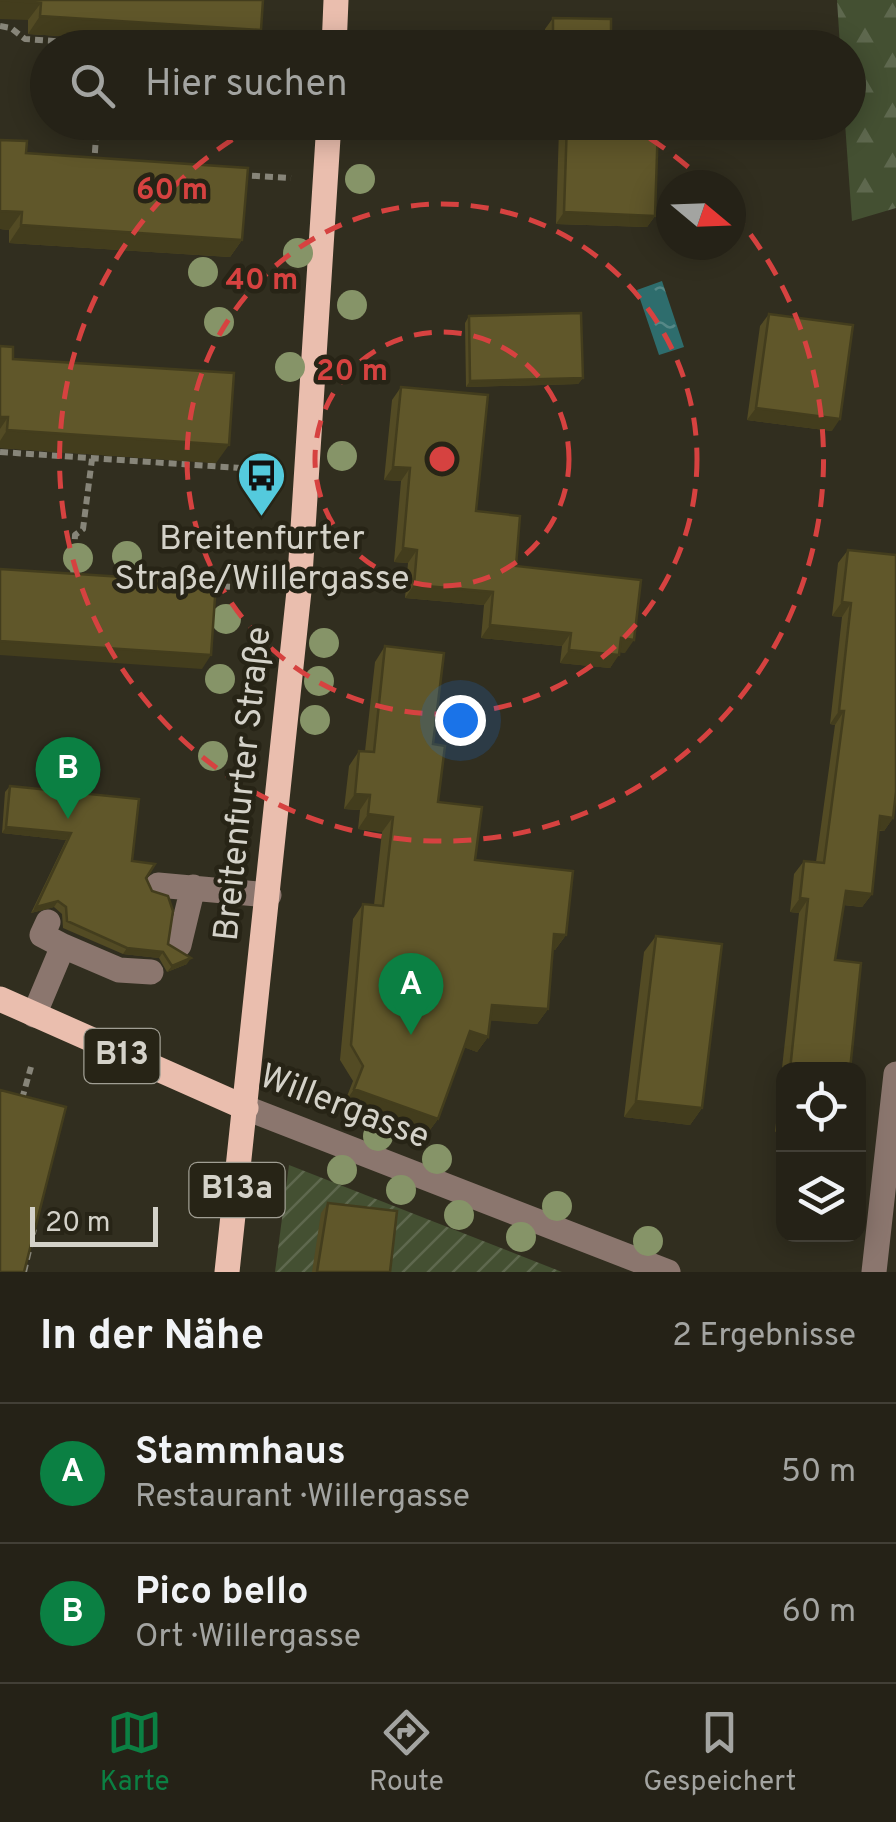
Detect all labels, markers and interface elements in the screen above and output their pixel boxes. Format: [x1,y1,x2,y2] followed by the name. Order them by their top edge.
[30,30,866,140] search box
[65,58,120,113] icon: search
[145,61,348,110] text: Hier suchen
[656,170,746,260] north arrow
[136,173,208,210] text: 60 m
[226,263,298,300] text: 40 m
[316,354,388,391] text: 20 m
[424,441,460,477] centre of rings
[236,450,288,518] bus stop icon: Breitenfurter Straße/Willergasse
[114,518,410,602] place label: Breitenfurter Straße/Willergasse
[206,625,282,943] street label: Breitenfurter Straße
[435,695,486,746] your location
[36,736,100,819] pin: B
[378,952,444,1035] pin: A
[84,1029,160,1083] road number: B13
[253,1056,435,1160] street label: Willergasse
[776,1062,866,1242] map controls
[776,1062,866,1152] button: locate
[776,1152,866,1242] button: layers
[190,1163,284,1217] road number: B13a
[30,1202,158,1246] scale bar
[45,1206,110,1242] text: 20 m
[40,1311,264,1364] text: In der Nähe
[672,1317,856,1357] text: 2 Ergebnisse
[135,1429,346,1478] text: Stammhaus
[61,1453,84,1493] text: A
[781,1453,856,1493] text: 50 m
[135,1478,470,1518] text: Restaurant · Willergasse
[135,1569,309,1618] text: Pico bello
[61,1593,84,1633] text: B
[782,1593,856,1633] text: 60 m
[135,1618,361,1658] text: Ort · Willergasse
[100,1705,170,1801] tab: Karte
[369,1705,444,1801] tab: Route
[643,1705,796,1801] tab: Gespeichert

